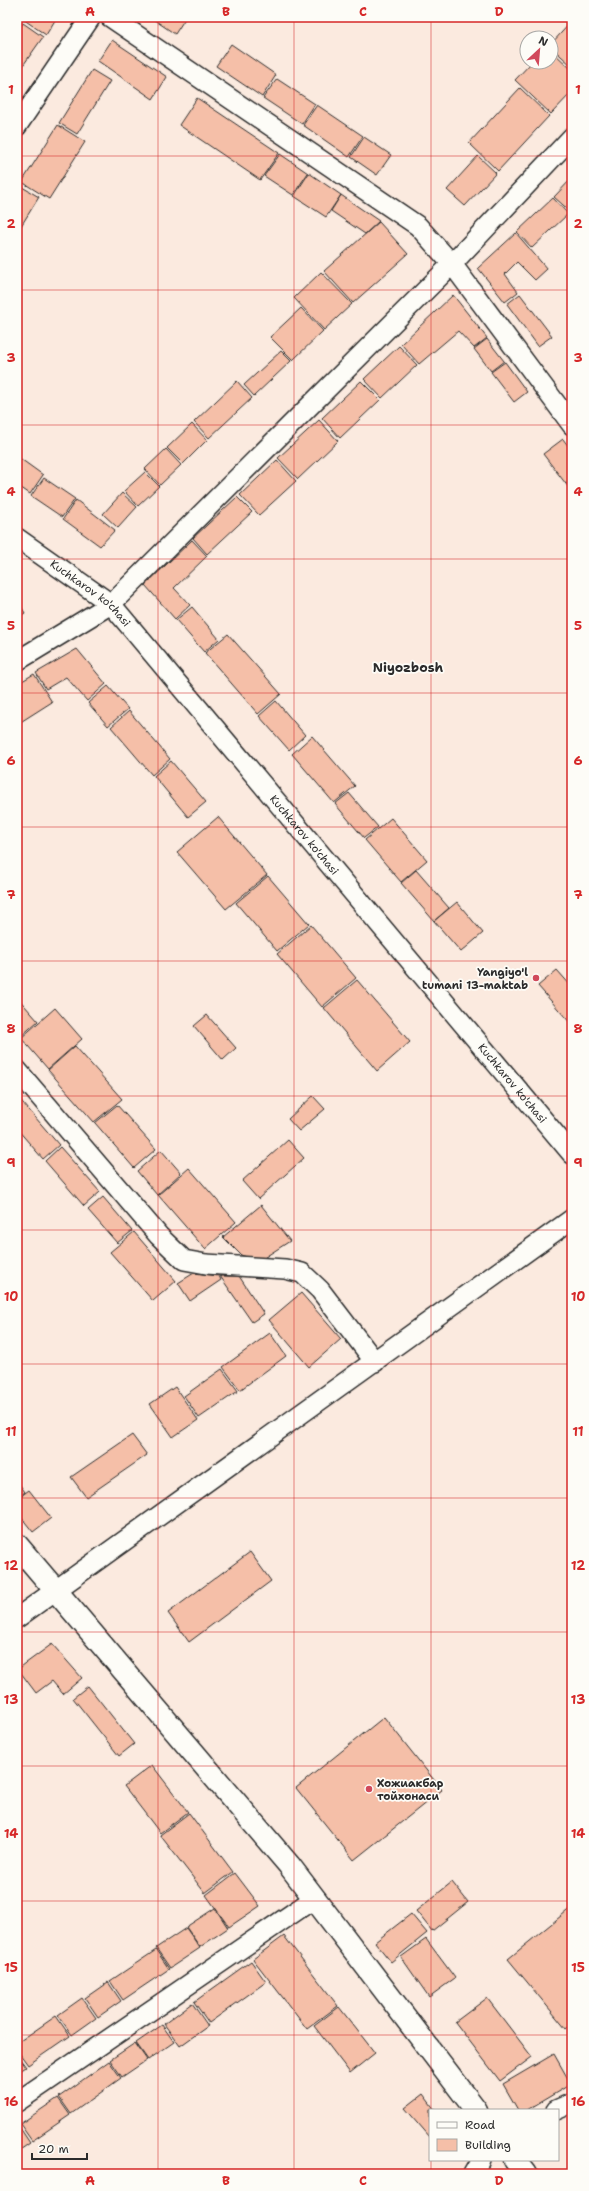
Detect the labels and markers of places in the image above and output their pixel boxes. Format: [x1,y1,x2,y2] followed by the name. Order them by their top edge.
[422,965,528,993] place label: Yangiyo'l tumani 13-maktab
[531,973,541,983] marker: Yangiyo'l tumani 13-maktab
[377,1776,444,1804] place label: Хожиакбар тойхонаси
[364,1784,374,1794] marker: Хожиакбар тойхонаси

